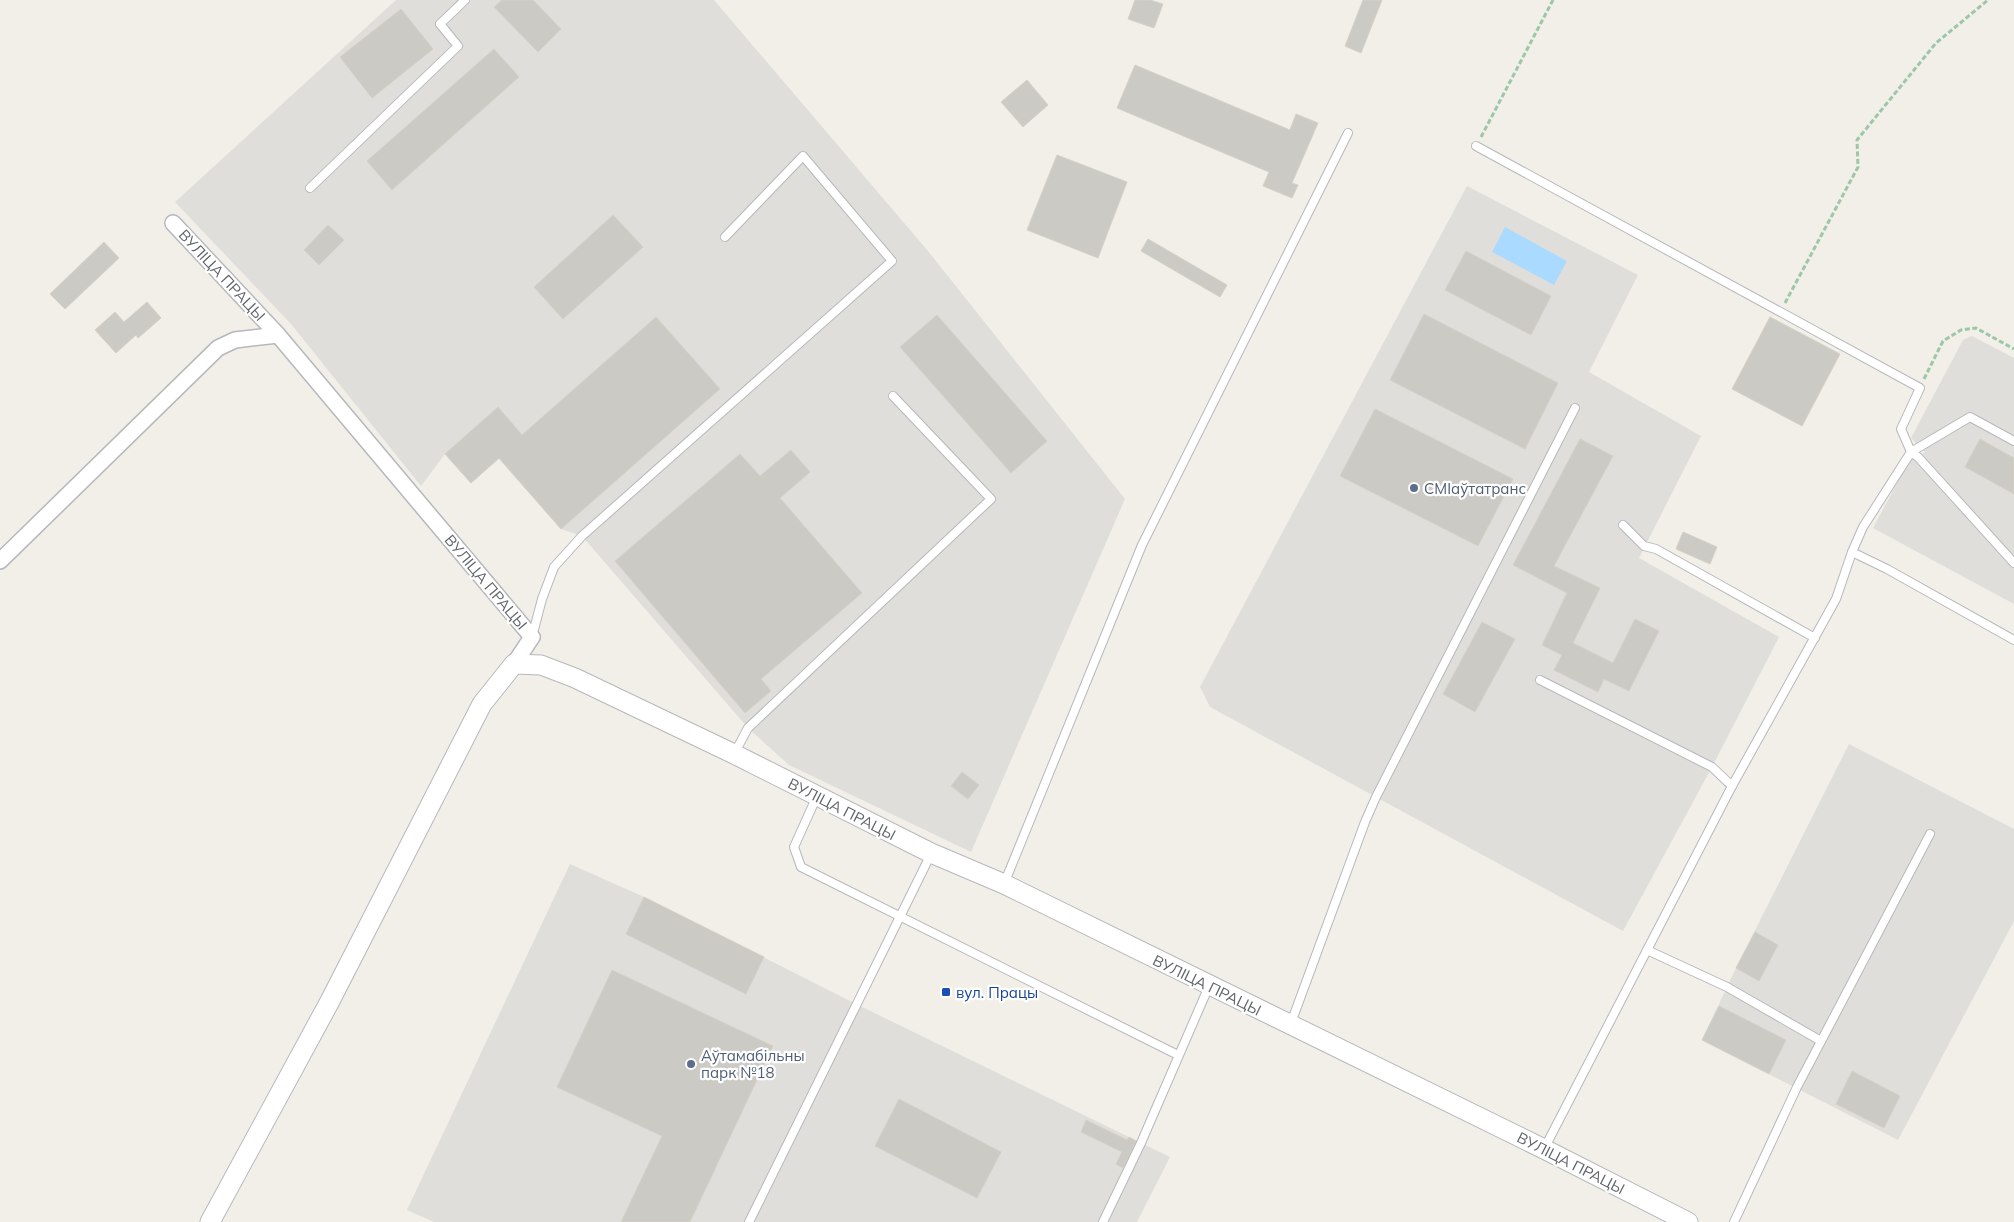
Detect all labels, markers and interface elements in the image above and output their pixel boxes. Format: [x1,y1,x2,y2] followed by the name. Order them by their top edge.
[175,225,269,325] street label: ВУЛІЦА ПРАЦЫ
[1424,479,1526,498] place label: СМІаўтатранс
[1408,482,1420,494] marker: СМІаўтатранс
[441,531,531,633] street label: ВУЛІЦА ПРАЦЫ
[785,774,899,844] street label: ВУЛІЦА ПРАЦЫ
[1150,951,1264,1019] street label: ВУЛІЦА ПРАЦЫ
[956,983,1038,1002] place label: вул. Працы
[940,986,952,998] marker: вул. Працы
[701,1046,805,1082] place label: Аўтамабільны парк №18
[685,1058,697,1070] marker: Аўтамабільны парк №18
[1514,1128,1628,1198] street label: ВУЛІЦА ПРАЦЫ

